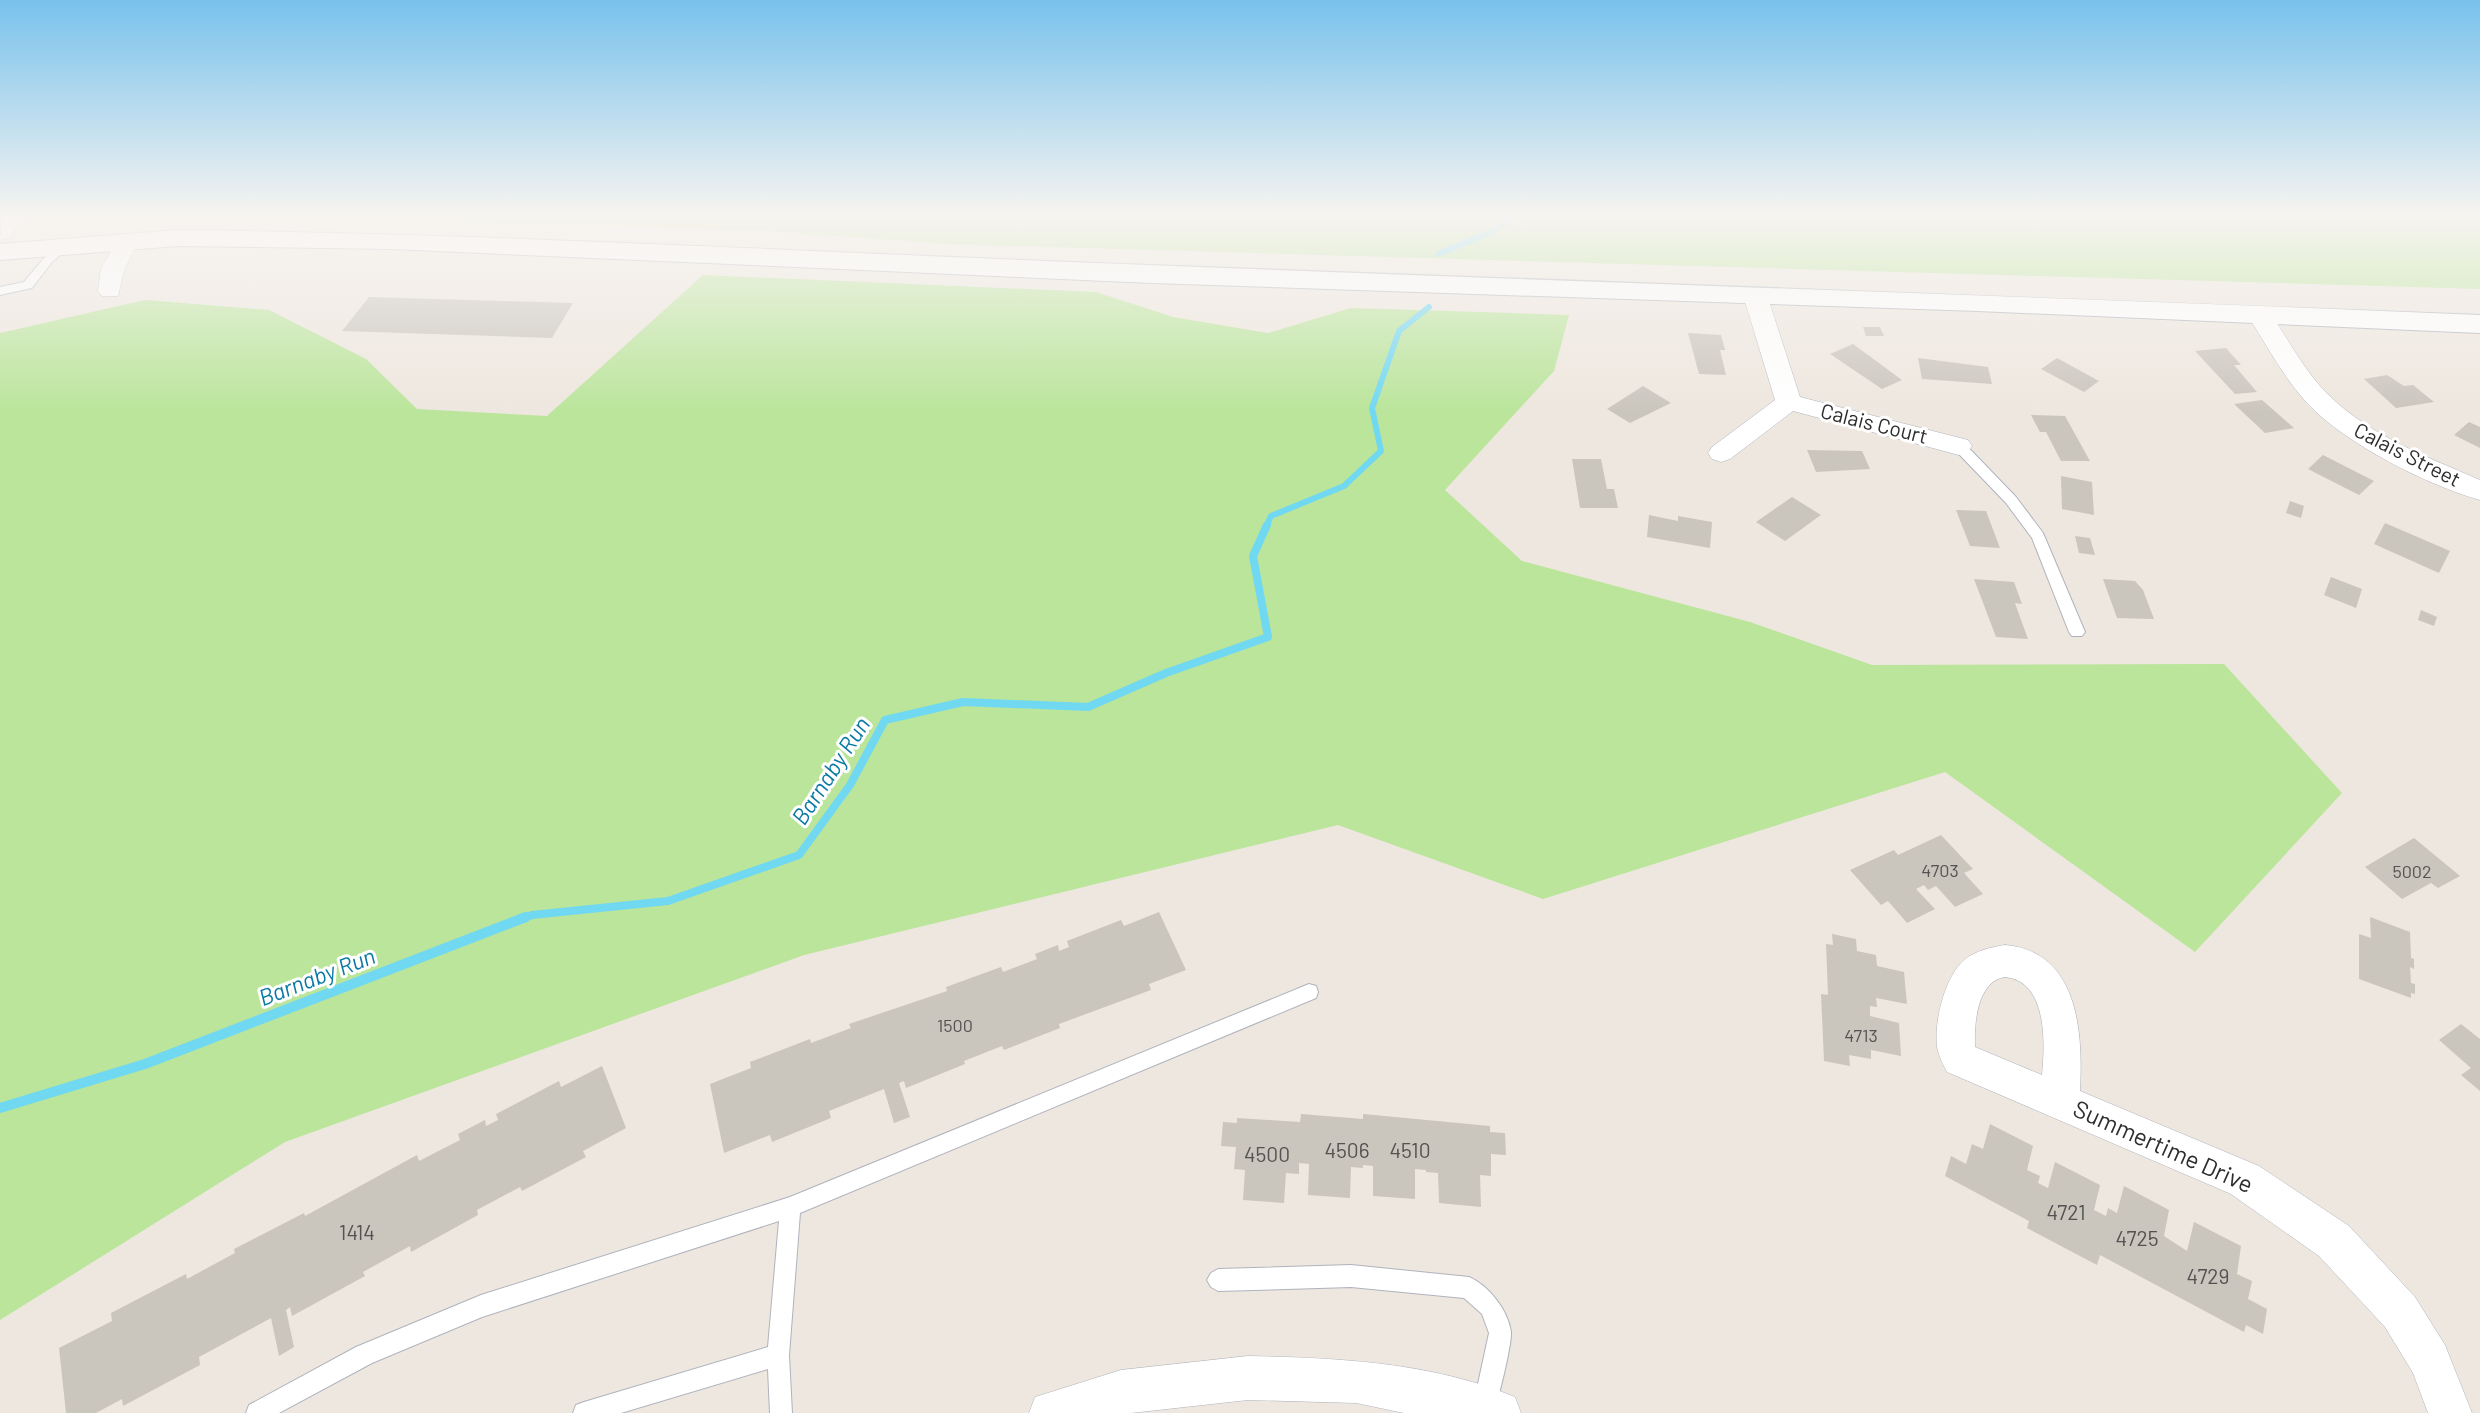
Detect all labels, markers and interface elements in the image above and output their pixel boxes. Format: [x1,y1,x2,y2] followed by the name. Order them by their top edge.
[1818,397,1931,448] street label: Calais Court
[2350,416,2465,491] street label: Calais Street
[785,711,875,829] water label: Barnaby Run
[1921,859,1959,881] house number: 4703
[2392,860,2432,882] house number: 5002
[254,941,379,1011] water label: Barnaby Run
[937,1014,973,1036] house number: 1500
[1844,1024,1878,1046] house number: 4713
[2069,1093,2258,1198] street label: Summertime Drive
[1324,1137,1370,1162] house number: 4506
[1390,1137,1431,1162] house number: 4510
[1244,1141,1290,1166] house number: 4500
[2046,1199,2086,1224] house number: 4721
[339,1219,375,1244] house number: 1414
[2116,1225,2158,1250] house number: 4725
[2186,1263,2230,1288] house number: 4729

